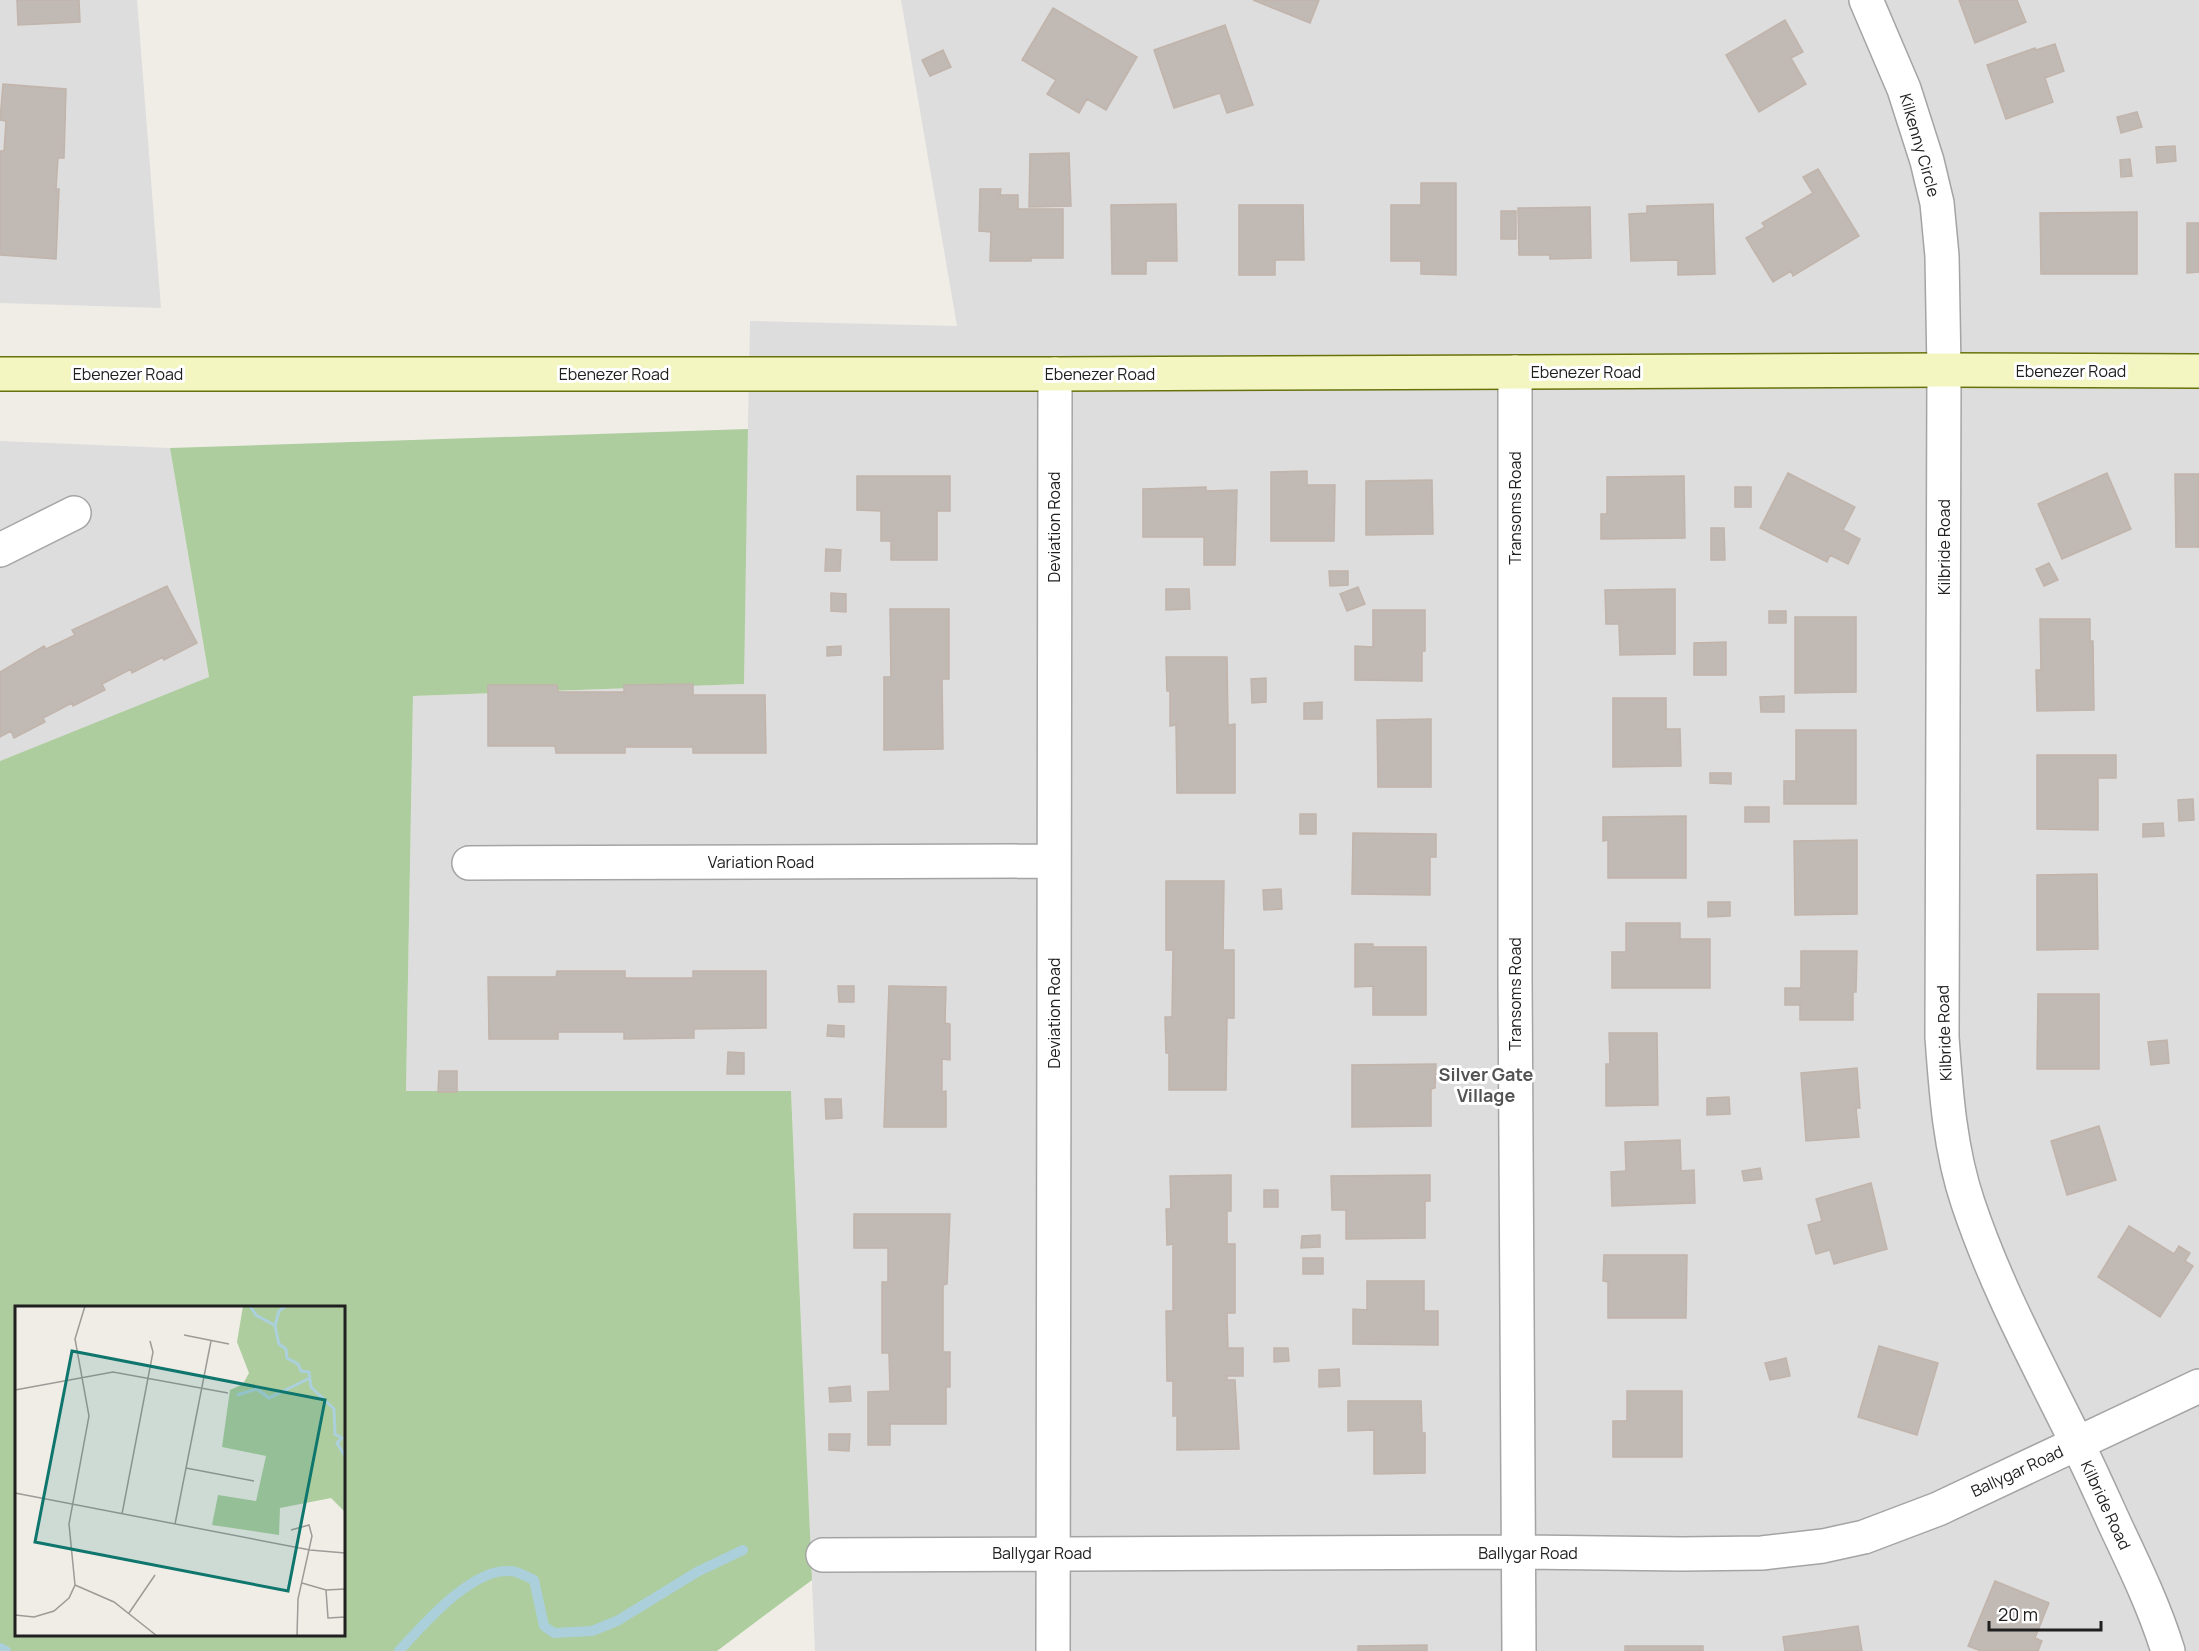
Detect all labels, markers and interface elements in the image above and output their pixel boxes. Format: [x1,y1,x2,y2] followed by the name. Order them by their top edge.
[1895,91,1945,199] street label: Kilkenny Circle
[2016,360,2126,382] street label: Ebenezer Road
[1531,361,1641,383] street label: Ebenezer Road
[73,363,183,385] street label: Ebenezer Road
[559,363,669,385] street label: Ebenezer Road
[1045,363,1155,385] street label: Ebenezer Road
[1504,451,1526,565] street label: Transoms Road
[1043,472,1065,582] street label: Deviation Road
[1933,499,1955,595] street label: Kilbride Road
[708,851,814,873] street label: Variation Road
[1504,937,1526,1051] street label: Transoms Road
[1043,958,1065,1068] street label: Deviation Road
[1931,985,1957,1081] street label: Kilbride Road
[1439,1062,1534,1107] district label: Silver Gate Village
[15,1306,345,1636] inset map
[1967,1440,2067,1502] street label: Ballygar Road
[2076,1457,2136,1553] street label: Kilbride Road
[992,1542,1092,1564] street label: Ballygar Road
[1478,1542,1578,1564] street label: Ballygar Road
[1989,1594,2102,1632] scale bar
[1998,1602,2038,1626] text: 20 m

